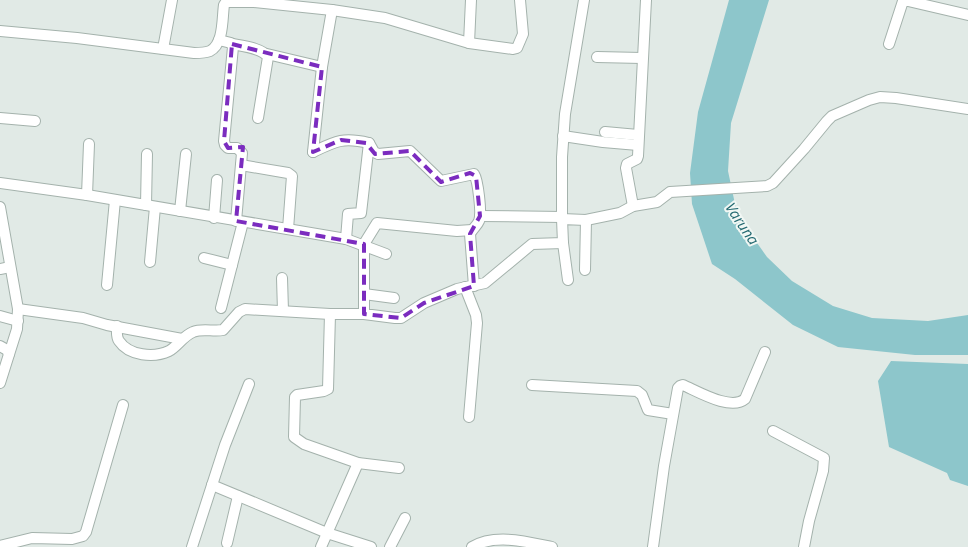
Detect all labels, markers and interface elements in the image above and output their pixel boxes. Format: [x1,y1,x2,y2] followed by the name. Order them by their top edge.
[720,198,764,250] water label: Varuna

